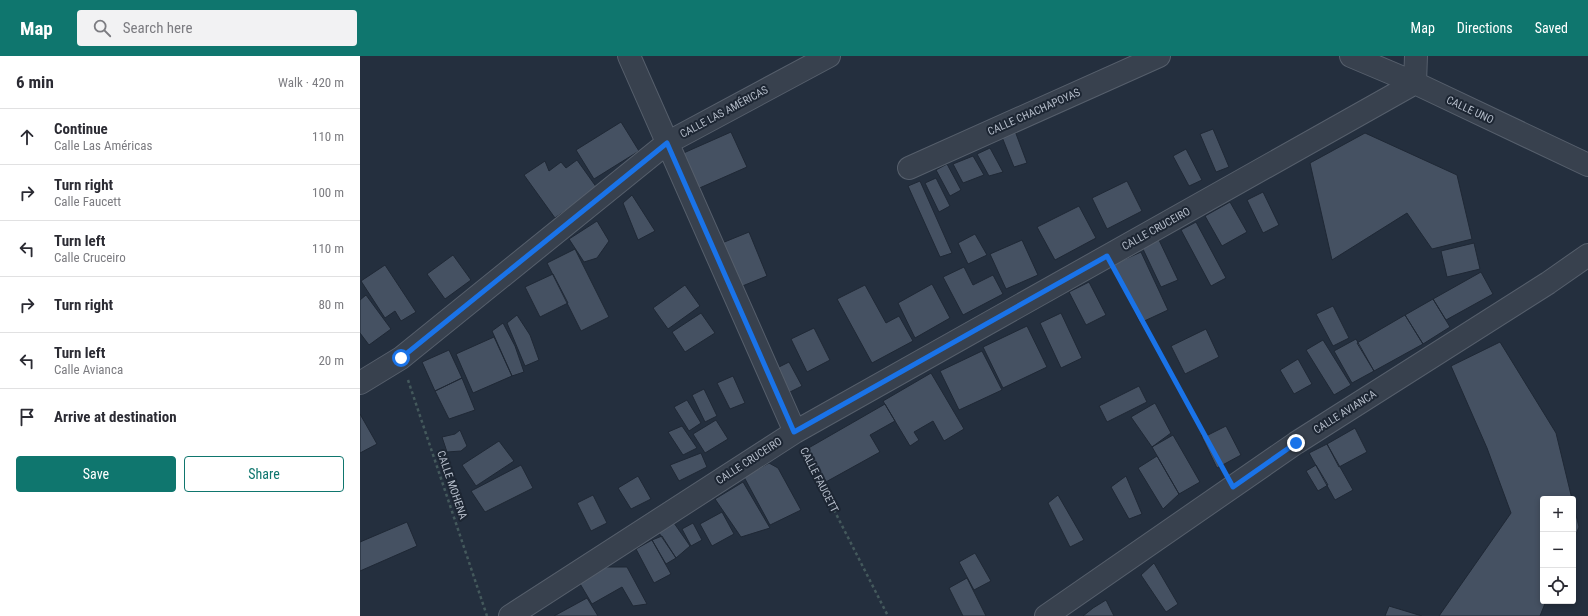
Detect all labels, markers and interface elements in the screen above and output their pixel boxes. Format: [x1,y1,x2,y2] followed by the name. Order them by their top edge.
[77,10,357,46] search box
[20,17,53,40] text: Map
[91,17,113,39] icon: search
[123,19,193,37] text: Search here
[1411,20,1435,36] text: Map
[1457,20,1513,36] text: Directions
[1535,20,1568,36] text: Saved
[16,72,54,92] text: 6 min
[278,75,344,90] text: Walk · 420 m
[678,83,771,141] street label: CALLE LAS AMÉRICAS
[986,86,1082,138] street label: CALLE CHACHAPOYAS
[1444,93,1496,127] street label: CALLE UNO
[54,120,108,138] text: Continue
[16,126,38,148] icon: ahead
[312,129,344,144] text: 110 m
[54,138,152,153] text: Calle Las Américas
[54,176,113,194] text: Turn right
[16,182,38,204] icon: right
[312,185,344,200] text: 100 m
[54,194,121,209] text: Calle Faucett
[1120,205,1192,253] street label: CALLE CRUCEIRO
[54,232,105,250] text: Turn left
[16,238,38,260] icon: left
[312,241,344,256] text: 110 m
[54,250,126,265] text: Calle Cruceiro
[16,294,38,316] icon: right
[54,296,113,314] text: Turn right
[318,297,344,312] text: 80 m
[54,344,105,362] text: Turn left
[392,349,410,367] route start
[16,350,38,372] icon: left
[318,353,344,368] text: 20 m
[54,362,123,377] text: Calle Avianca
[1311,387,1379,437] street label: CALLE AVIANCA
[16,406,38,428] icon: arrive
[54,408,177,426] text: Arrive at destination
[1287,434,1305,452] route end
[714,435,784,487] street label: CALLE CRUCEIRO
[797,445,841,515] street label: CALLE FAUCETT
[434,449,470,522] street label: CALLE MOHENA
[16,456,176,492] button: Save
[184,456,344,492] button: Share
[1540,496,1576,604] map controls
[1540,496,1576,532] button: +
[1540,532,1576,568] button: −
[1540,568,1576,604] button: locate

